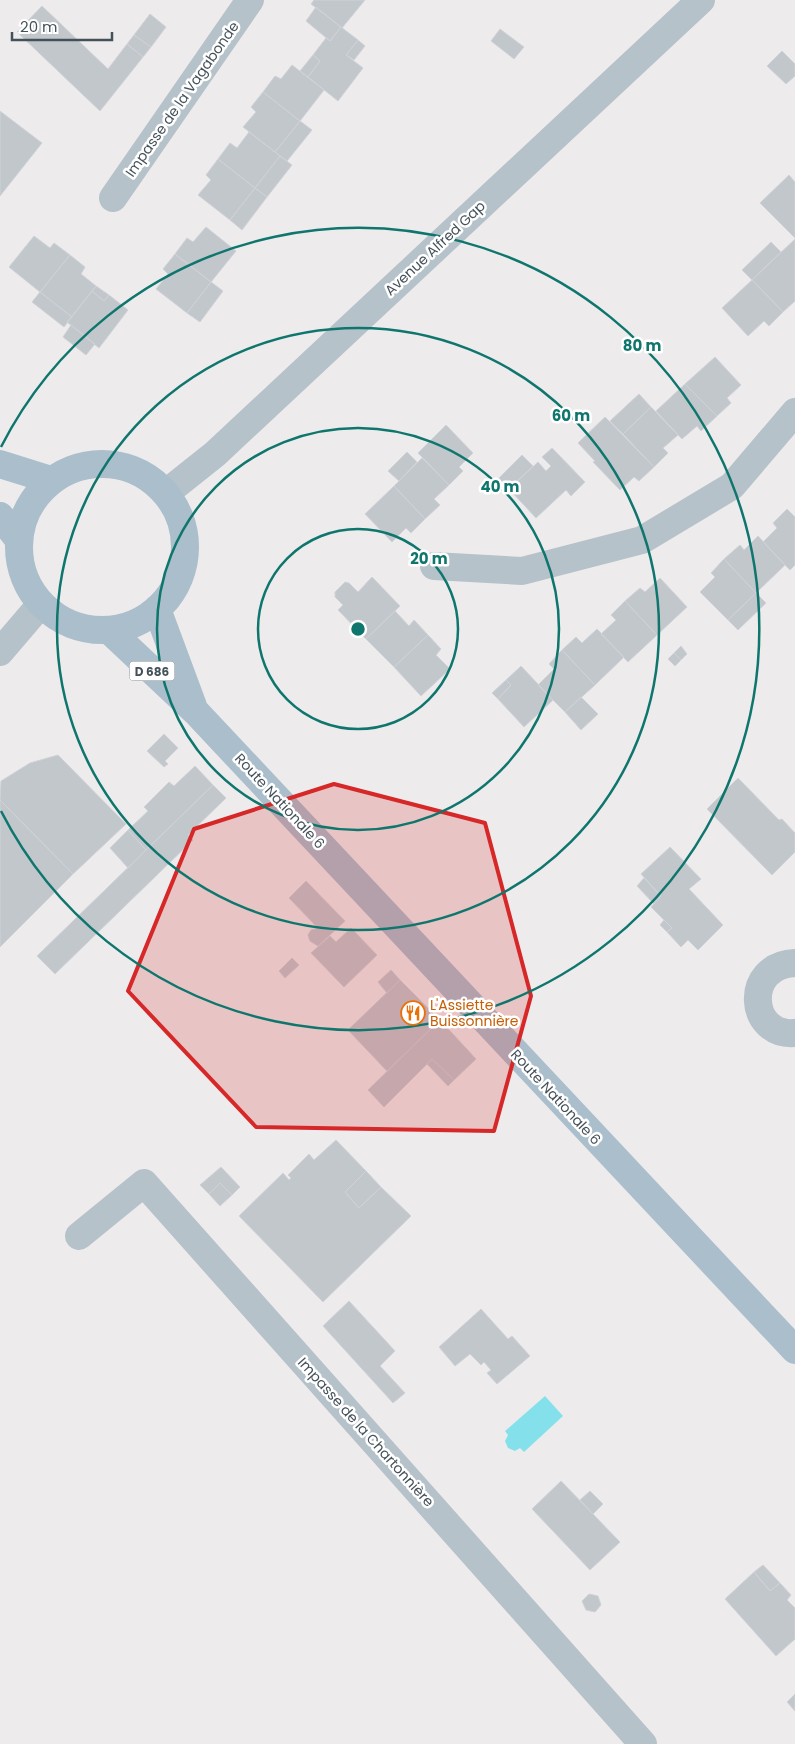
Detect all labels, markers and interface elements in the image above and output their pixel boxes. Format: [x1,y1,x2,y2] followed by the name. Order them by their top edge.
[12,10,112,42] scale bar
[20,16,58,37] text: 20 m
[121,17,244,181] street label: Impasse de la Vagabonde
[380,196,490,300] street label: Avenue Alfred Gap
[623,335,661,356] text: 80 m
[552,405,590,426] text: 60 m
[480,476,520,497] text: 40 m
[410,548,448,569] text: 20 m
[349,620,367,638] centre of rings
[130,661,174,680] road number: D 686
[230,749,330,853] street label: Route Nationale 6
[430,995,519,1031] place label: L'Assiette Buissonnière
[400,1000,426,1026] restaurant icon: L'Assiette Buissonnière
[506,1045,606,1149] street label: Route Nationale 6
[293,1353,439,1511] street label: Impasse de la Chartonnière

